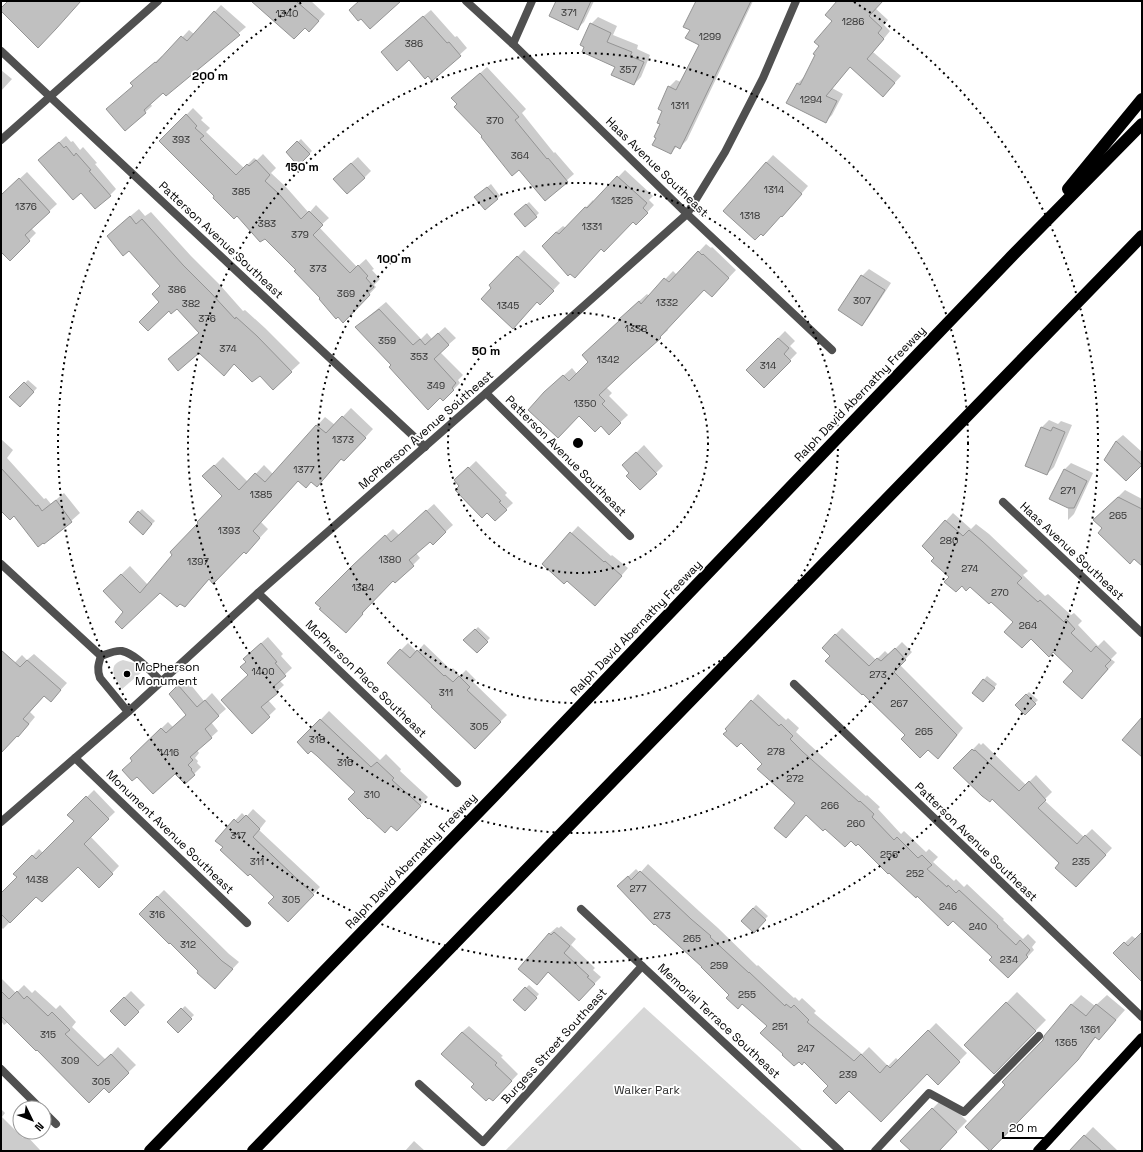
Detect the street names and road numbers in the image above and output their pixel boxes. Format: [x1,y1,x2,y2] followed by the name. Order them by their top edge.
[602,114,712,220] street label: Haas Avenue Southeast
[155,178,287,302] street label: Patterson Avenue Southeast
[791,323,929,465] street label: Ralph David Abernathy Freeway
[355,367,497,493] street label: McPherson Avenue Southeast
[502,392,630,520] street label: Patterson Avenue Southeast
[1016,498,1128,604] street label: Haas Avenue Southeast
[567,557,705,699] street label: Ralph David Abernathy Freeway
[302,617,430,741] street label: McPherson Place Southeast
[103,767,237,897] street label: Monument Avenue Southeast
[911,779,1041,905] street label: Patterson Avenue Southeast
[342,790,480,932] street label: Ralph David Abernathy Freeway
[654,960,784,1082] street label: Memorial Terrace Southeast
[498,985,610,1107] street label: Burgess Street Southeast

